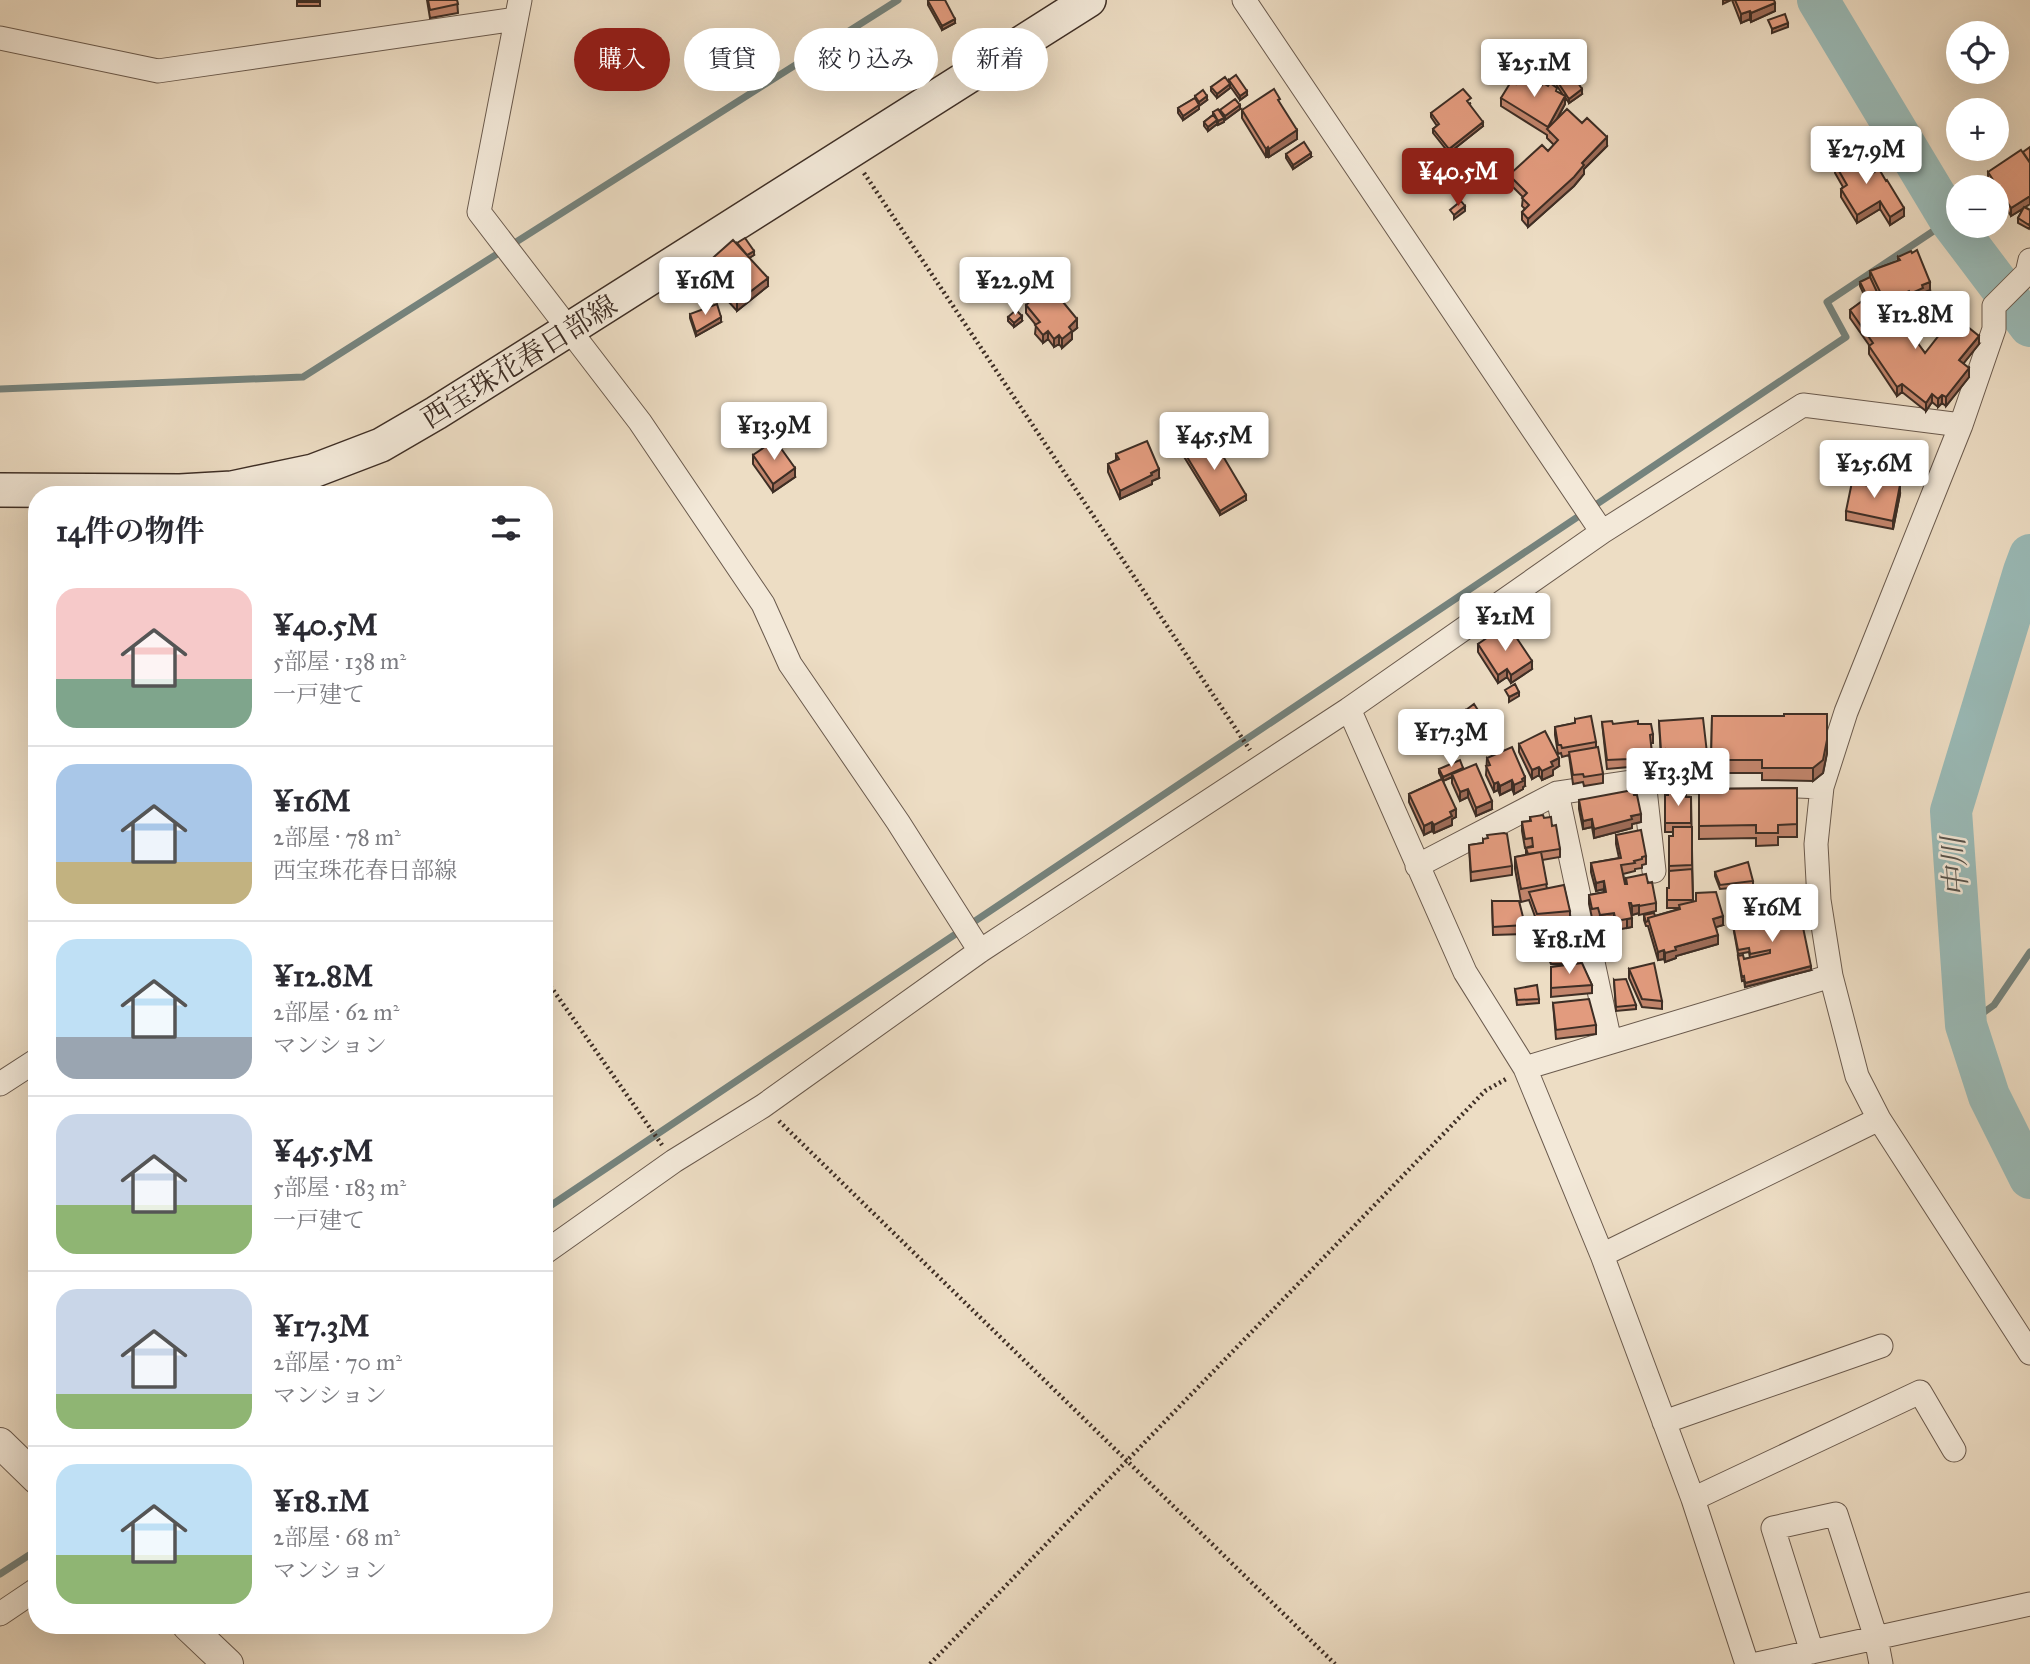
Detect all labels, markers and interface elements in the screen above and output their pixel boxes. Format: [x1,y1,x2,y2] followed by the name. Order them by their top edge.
[1946,21,2009,238] map controls
[1946,21,2009,84] button: locate
[574,28,670,91] chip: 購入
[684,28,780,91] chip: 賃貸
[794,28,938,91] chip: 絞り込み
[952,28,1048,91] chip: 新着
[1477,40,1591,99] pin: ¥25.1M
[1497,48,1571,76] text: ¥25.1M
[1946,98,2009,161] button: +
[1809,127,1923,186] pin: ¥27.9M
[1827,135,1905,163] text: ¥27.9M
[1401,148,1515,208] pin: ¥40.5M
[1418,157,1498,185] text: ¥40.5M
[1946,175,2009,238] button: −
[664,258,746,317] pin: ¥16M
[958,258,1072,317] pin: ¥22.9M
[675,266,735,294] text: ¥16M
[975,266,1055,294] text: ¥22.9M
[415,287,624,436] street label: 西宝珠花春日部線
[1858,292,1972,351] pin: ¥12.8M
[1877,300,1953,328] text: ¥12.8M
[717,402,831,462] pin: ¥13.9M
[737,411,811,439] text: ¥13.9M
[1157,412,1271,472] pin: ¥45.5M
[1176,421,1252,449] text: ¥45.5M
[1817,440,1931,500] pin: ¥25.6M
[1836,449,1912,477] text: ¥25.6M
[487,509,525,547] icon: filters
[56,513,205,549] text: 14件の物件
[1464,594,1546,653] pin: ¥21M
[1475,602,1535,630] text: ¥21M
[273,607,378,643] text: ¥40.5M
[112,616,196,700] icon: home
[273,647,406,675] text: 5部屋 · 138 m²
[273,680,365,708] text: 一戸建て
[1394,710,1508,769] pin: ¥17.3M
[1414,718,1488,746] text: ¥17.3M
[1621,748,1735,808] pin: ¥13.3M
[1642,757,1714,785] text: ¥13.3M
[273,783,351,819] text: ¥16M
[112,792,196,876] icon: home
[273,823,401,851] text: 2部屋 · 78 m²
[1935,833,1975,898] water label: 中川
[273,856,457,884] text: 西宝珠花春日部線
[1731,884,1813,944] pin: ¥16M
[1742,893,1802,921] text: ¥16M
[1512,916,1626,976] pin: ¥18.1M
[1532,925,1606,953] text: ¥18.1M
[273,958,373,994] text: ¥12.8M
[112,967,196,1051] icon: home
[273,998,399,1026] text: 2部屋 · 62 m²
[273,1031,387,1059] text: マンション
[273,1133,373,1169] text: ¥45.5M
[112,1142,196,1226] icon: home
[273,1173,406,1201] text: 5部屋 · 183 m²
[273,1206,365,1234] text: 一戸建て
[273,1308,369,1344] text: ¥17.3M
[112,1317,196,1401] icon: home
[273,1348,402,1376] text: 2部屋 · 70 m²
[273,1381,387,1409] text: マンション
[273,1483,370,1519] text: ¥18.1M
[112,1492,196,1576] icon: home
[273,1523,400,1551] text: 2部屋 · 68 m²
[273,1556,387,1584] text: マンション

